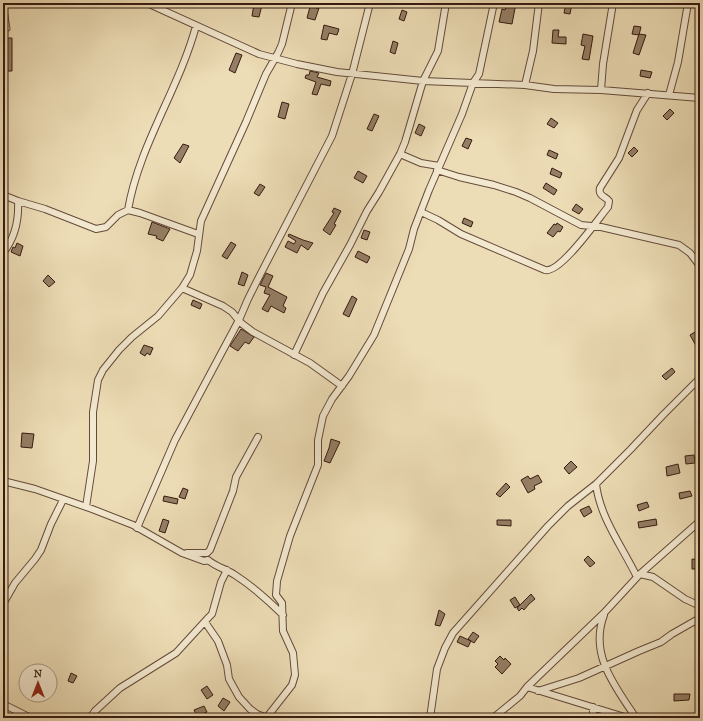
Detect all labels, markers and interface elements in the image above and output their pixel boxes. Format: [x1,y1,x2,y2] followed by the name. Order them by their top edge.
[18,663,58,703] north arrow
[34,667,43,680] text: N

